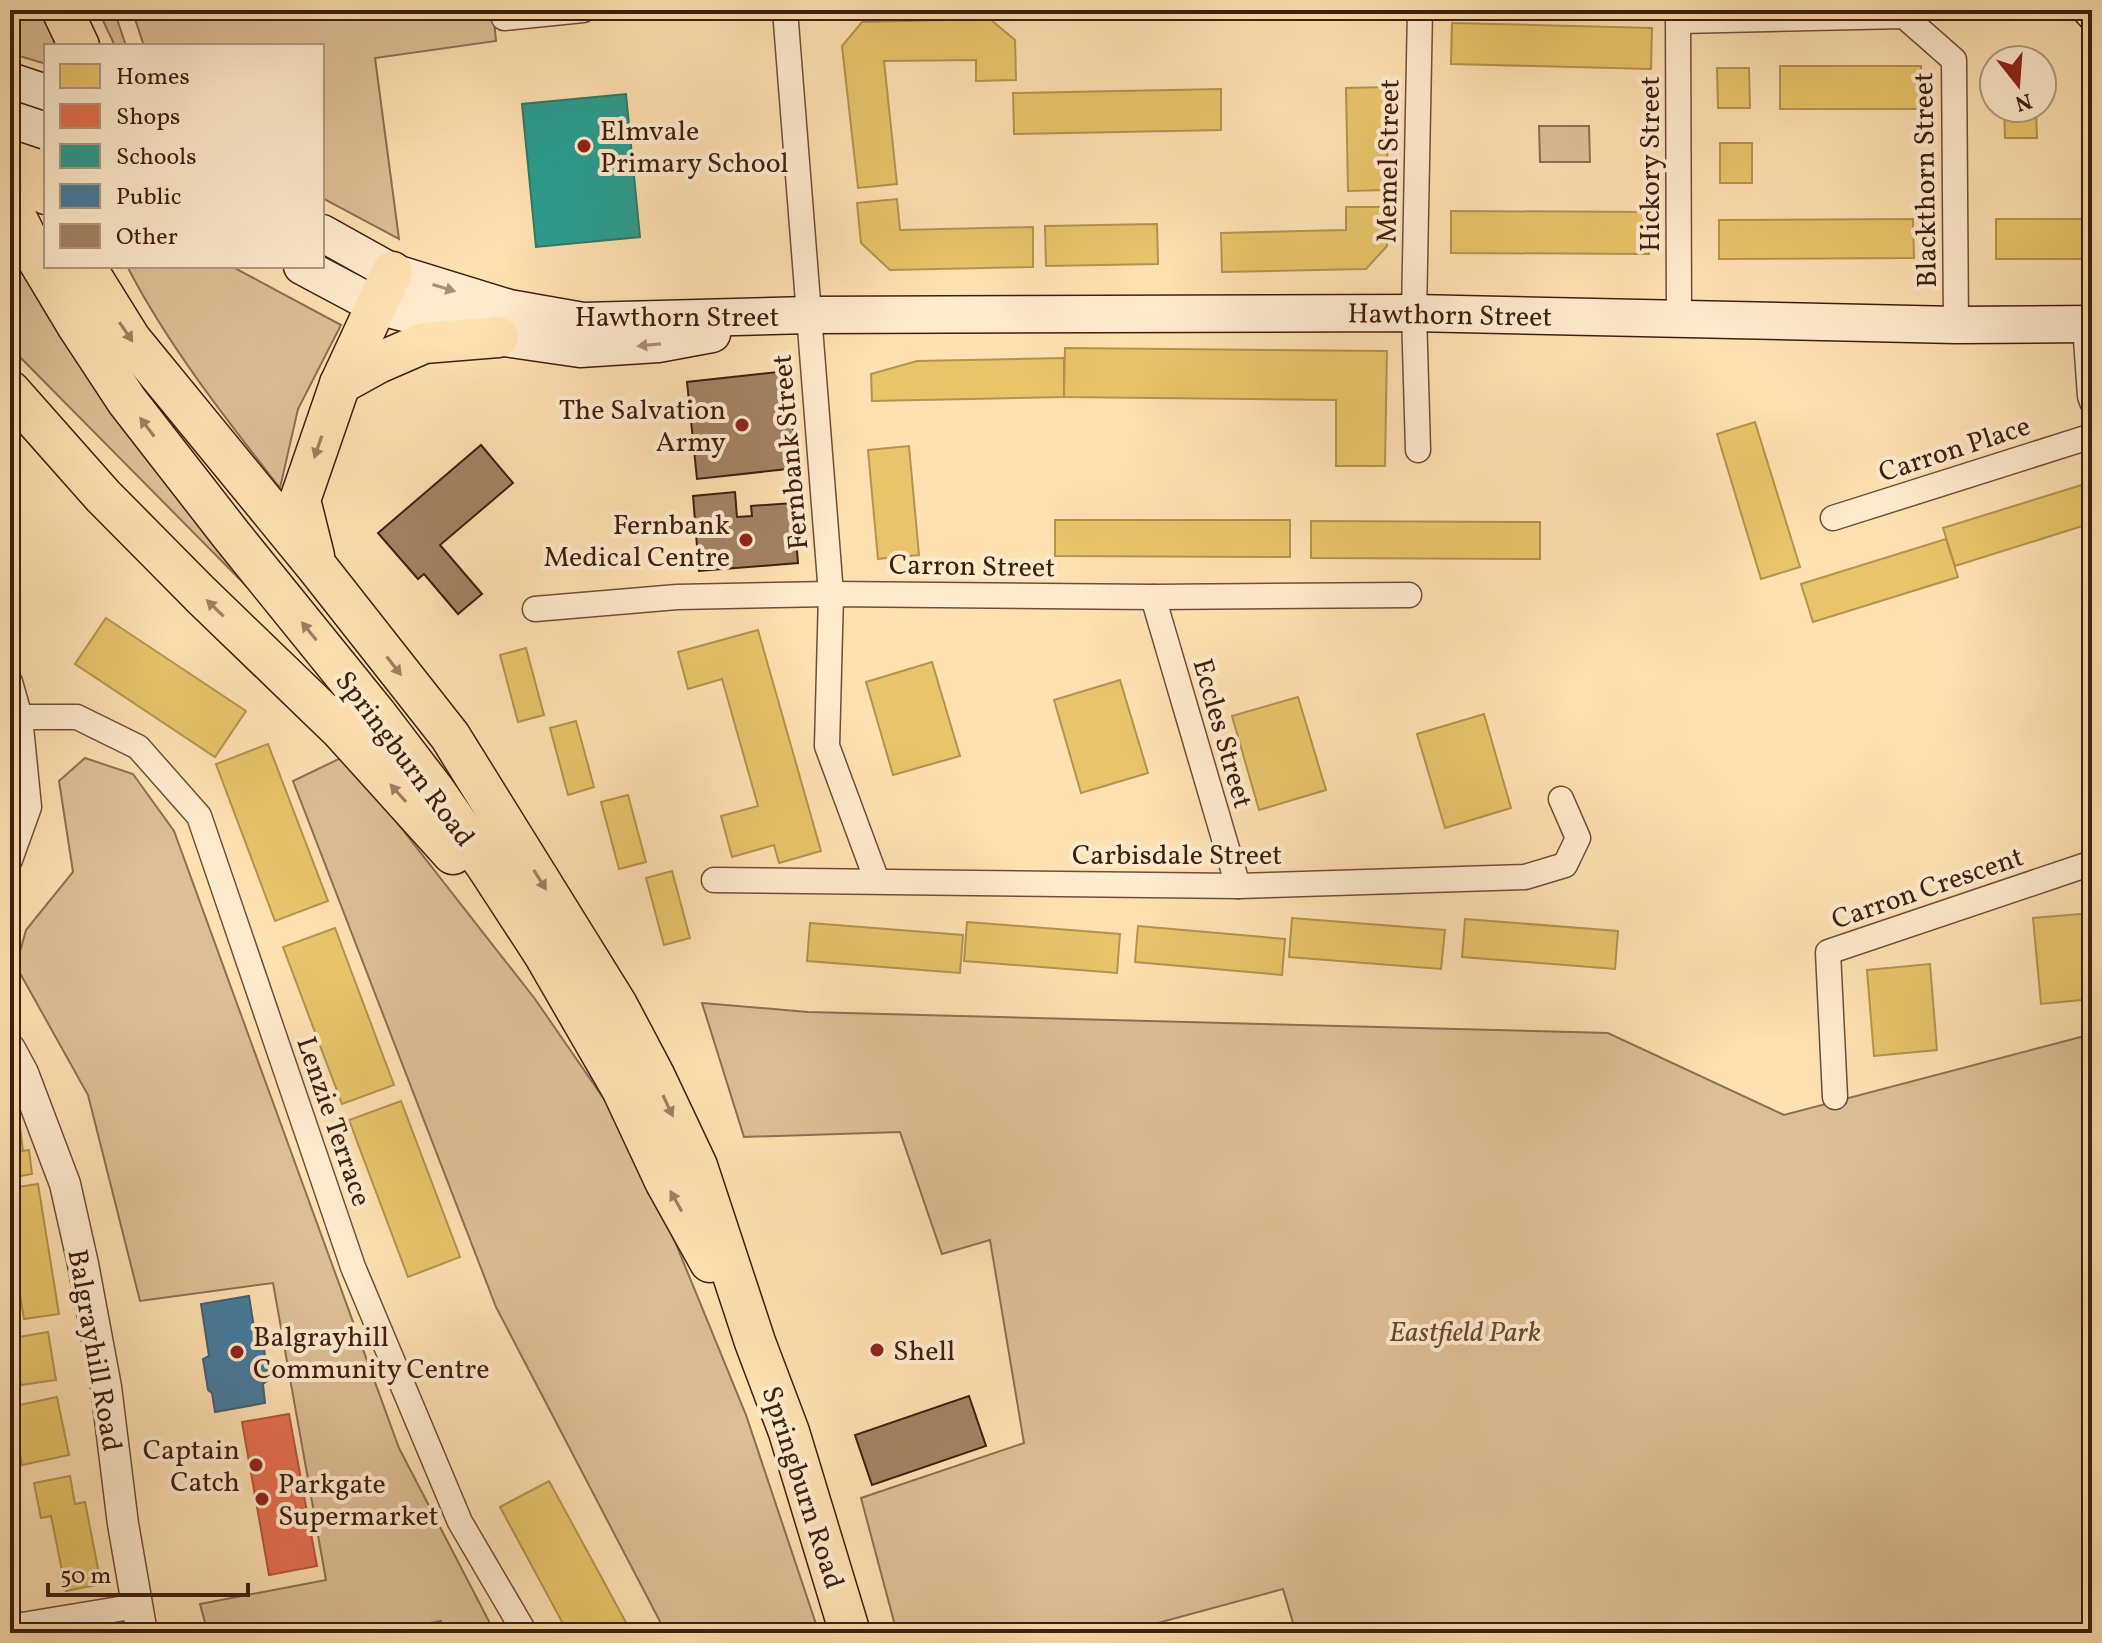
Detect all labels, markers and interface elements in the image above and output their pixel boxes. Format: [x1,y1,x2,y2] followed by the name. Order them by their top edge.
[44,44,324,268] legend
[1978,44,2058,124] north arrow
[116,61,190,95] text: Homes
[1905,72,1948,288] street label: Blackthorn Street
[1632,76,1671,252] street label: Hickory Street
[1369,79,1410,243] street label: Memel Street
[2011,84,2035,118] text: N
[116,101,180,135] text: Shops
[600,113,789,184] place label: Elmvale Primary School
[575,137,593,155] marker: Elmvale Primary School
[116,141,196,175] text: Schools
[116,181,182,215] text: Public
[116,221,178,255] text: Other
[432,282,456,295] one-way arrow
[1347,295,1553,338] street label: Hawthorn Street
[575,299,779,338] street label: Hawthorn Street
[118,321,133,343] one-way arrow
[636,338,661,351] one-way arrow
[764,352,819,551] street label: Fernbank Street
[559,392,726,463] place label: The Salvation Army
[1874,408,2036,493] street label: Carron Place
[733,416,751,434] marker: The Salvation Army
[139,417,155,438] one-way arrow
[312,435,324,459] one-way arrow
[543,507,730,578] place label: Fernbank Medical Centre
[737,531,755,549] marker: Fernbank Medical Centre
[888,547,1055,588] street label: Carron Street
[205,600,224,618] one-way arrow
[301,621,318,641] one-way arrow
[1182,654,1262,813] street label: Eccles Street
[386,656,402,676] one-way arrow
[325,663,483,856] street label: Springburn Road
[389,783,407,802] one-way arrow
[1072,837,1282,876] street label: Carbisdale Street
[1827,838,2029,940] street label: Carron Crescent
[532,869,547,892] one-way arrow
[285,1032,380,1212] street label: Lenzie Terrace
[661,1095,675,1118] one-way arrow
[669,1189,683,1212] one-way arrow
[57,1246,131,1455] street label: Balgrayhill Road
[1389,1314,1541,1353] park label: Eastfield Park
[253,1319,490,1390] place label: Balgrayhill Community Centre
[893,1333,955,1372] place label: Shell
[868,1341,886,1359] marker: Shell
[228,1343,246,1361] marker: Balgrayhill Community Centre
[750,1381,853,1594] street label: Springburn Road
[143,1432,240,1503] place label: Captain Catch
[247,1456,265,1474] marker: Captain Catch
[278,1466,439,1537] place label: Parkgate Supermarket
[253,1490,271,1508] marker: Parkgate Supermarket
[48,1547,248,1597] scale bar
[60,1560,112,1594] text: 50 m

